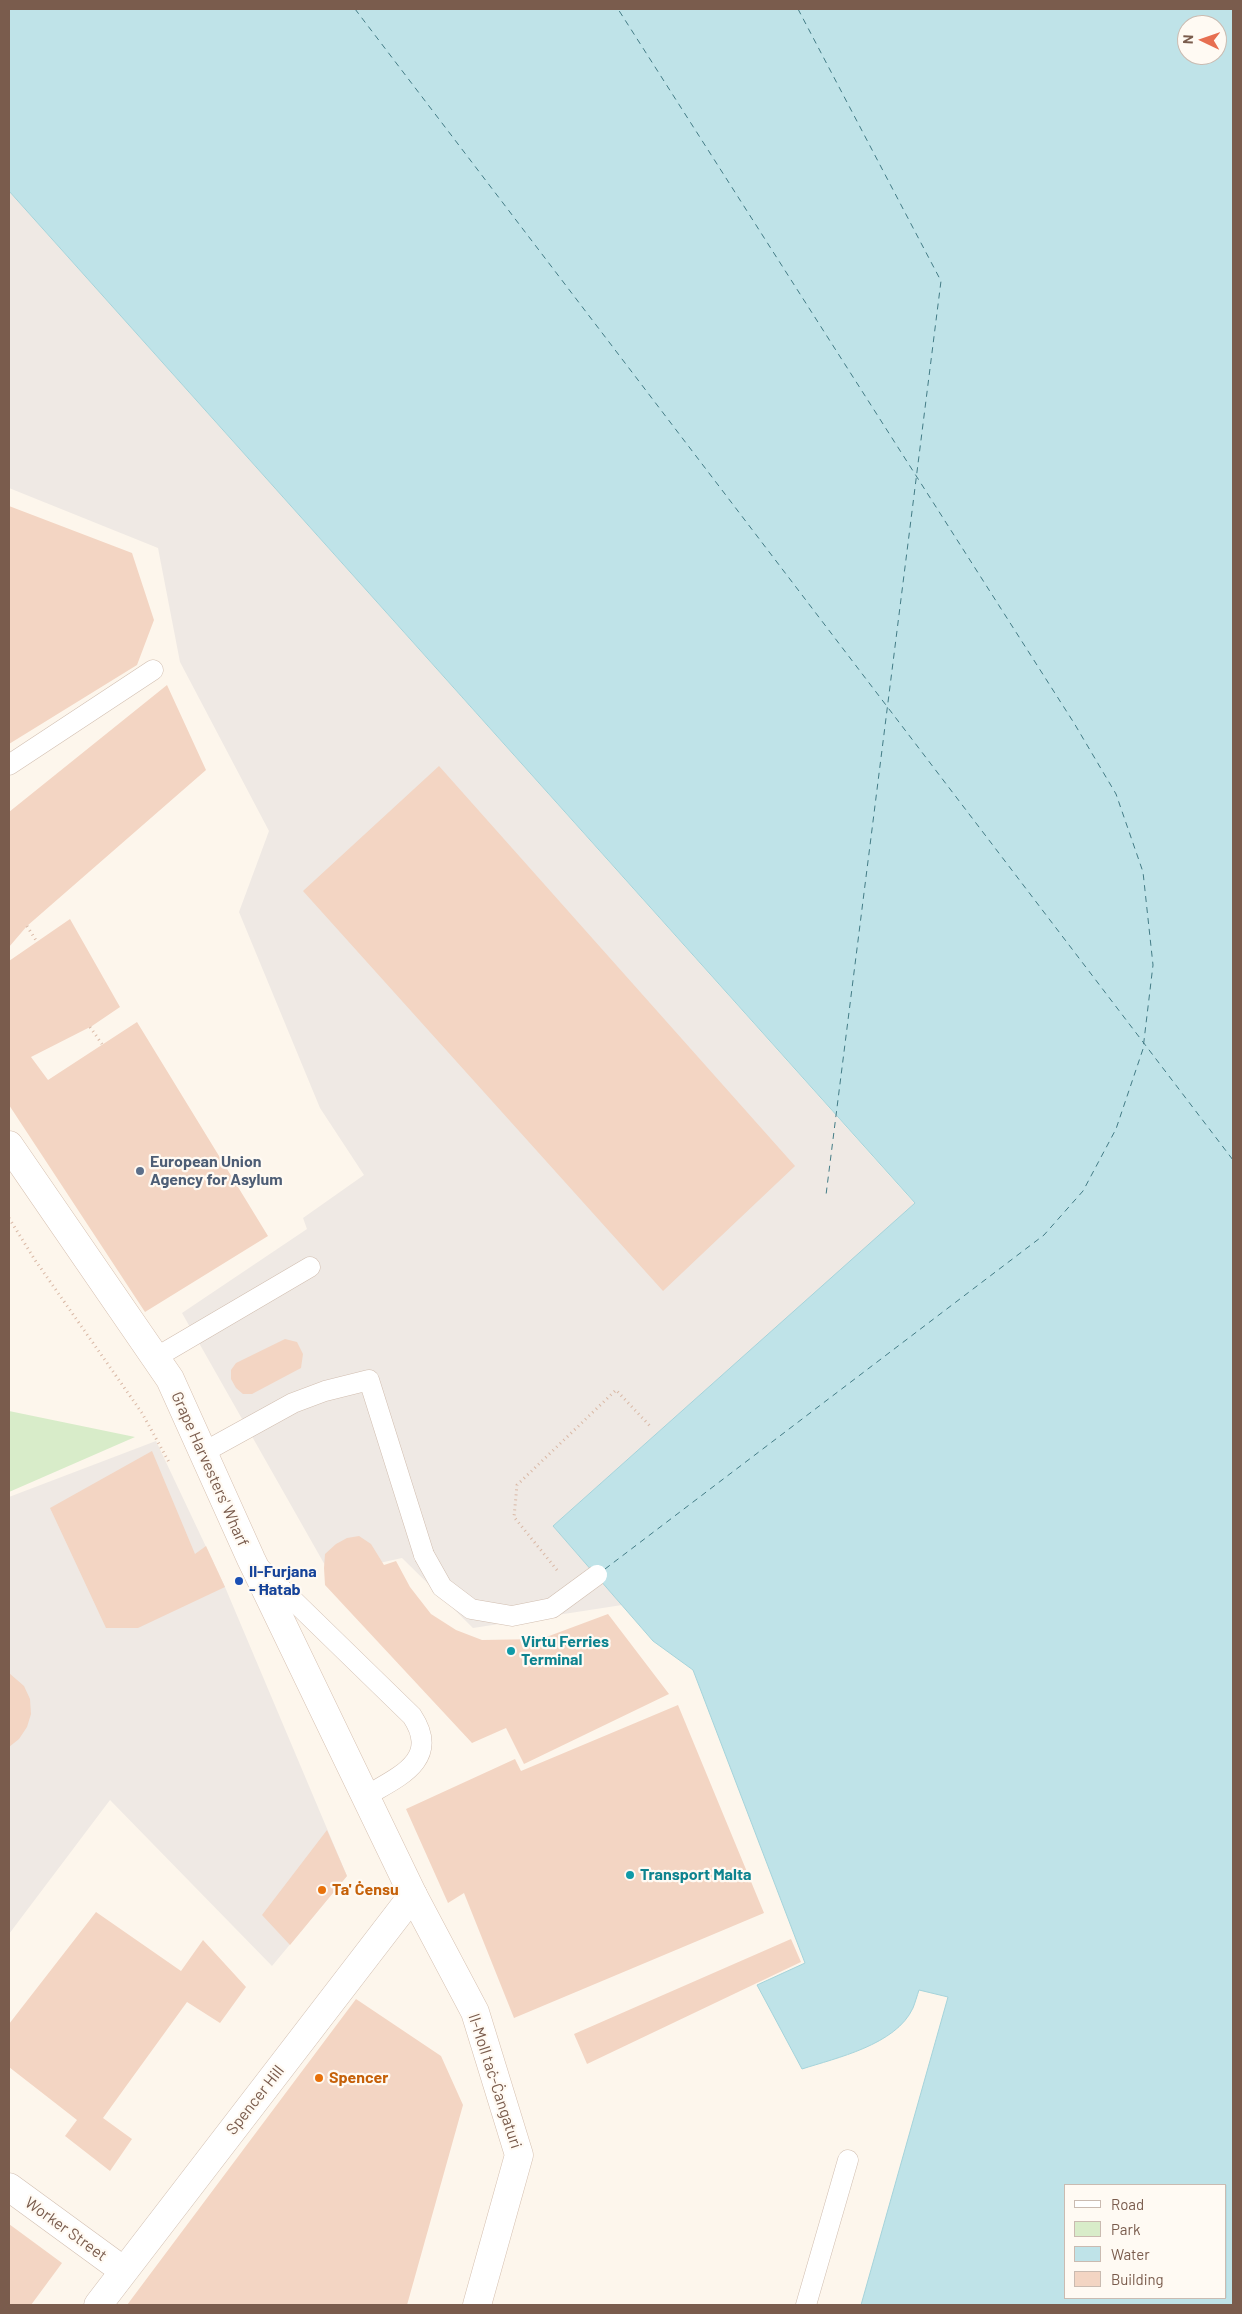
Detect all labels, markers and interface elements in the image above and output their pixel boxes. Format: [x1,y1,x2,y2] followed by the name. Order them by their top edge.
[1177,15,1227,65] north arrow
[1179,34,1196,44] text: N
[150,1152,283,1190] place label: European Union Agency for Asylum
[134,1165,146,1177] marker: European Union Agency for Asylum
[167,1389,253,1549] street label: Grape Harvesters' Wharf
[249,1562,317,1600] place label: Il-Furjana - Ħatab
[233,1575,245,1587] marker: Il-Furjana - Ħatab
[521,1632,609,1670] place label: Virtu Ferries Terminal
[505,1645,517,1657] marker: Virtu Ferries Terminal
[640,1865,751,1885] place label: Transport Malta
[624,1869,636,1881] marker: Transport Malta
[332,1880,399,1900] place label: Ta' Ċensu
[316,1884,328,1896] marker: Ta' Ċensu
[464,2011,526,2151] street label: Il-Moll taċ-Ċangaturi
[222,2061,288,2139] street label: Spencer Hill
[329,2068,388,2088] place label: Spencer
[313,2072,325,2084] marker: Spencer
[1064,2184,1227,2299] legend
[21,2193,111,2265] street label: Worker Street
[1111,2195,1144,2213] text: Road
[1111,2220,1140,2238] text: Park
[1111,2245,1150,2263] text: Water
[1111,2270,1164,2288] text: Building

